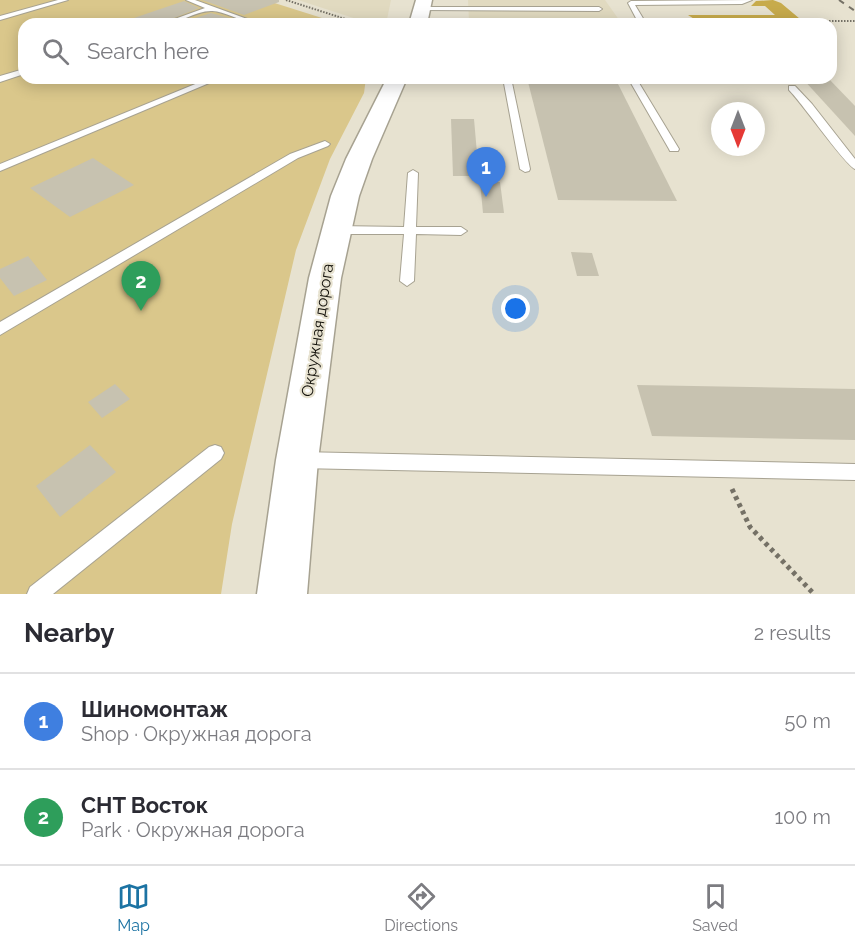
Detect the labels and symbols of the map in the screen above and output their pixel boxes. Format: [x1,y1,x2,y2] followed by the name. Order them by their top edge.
[711,102,765,156] north arrow
[466,148,506,197] pin: 1
[122,262,160,311] pin: 2
[298,262,337,398] street label: Окружная дорога
[501,294,530,323] your location

